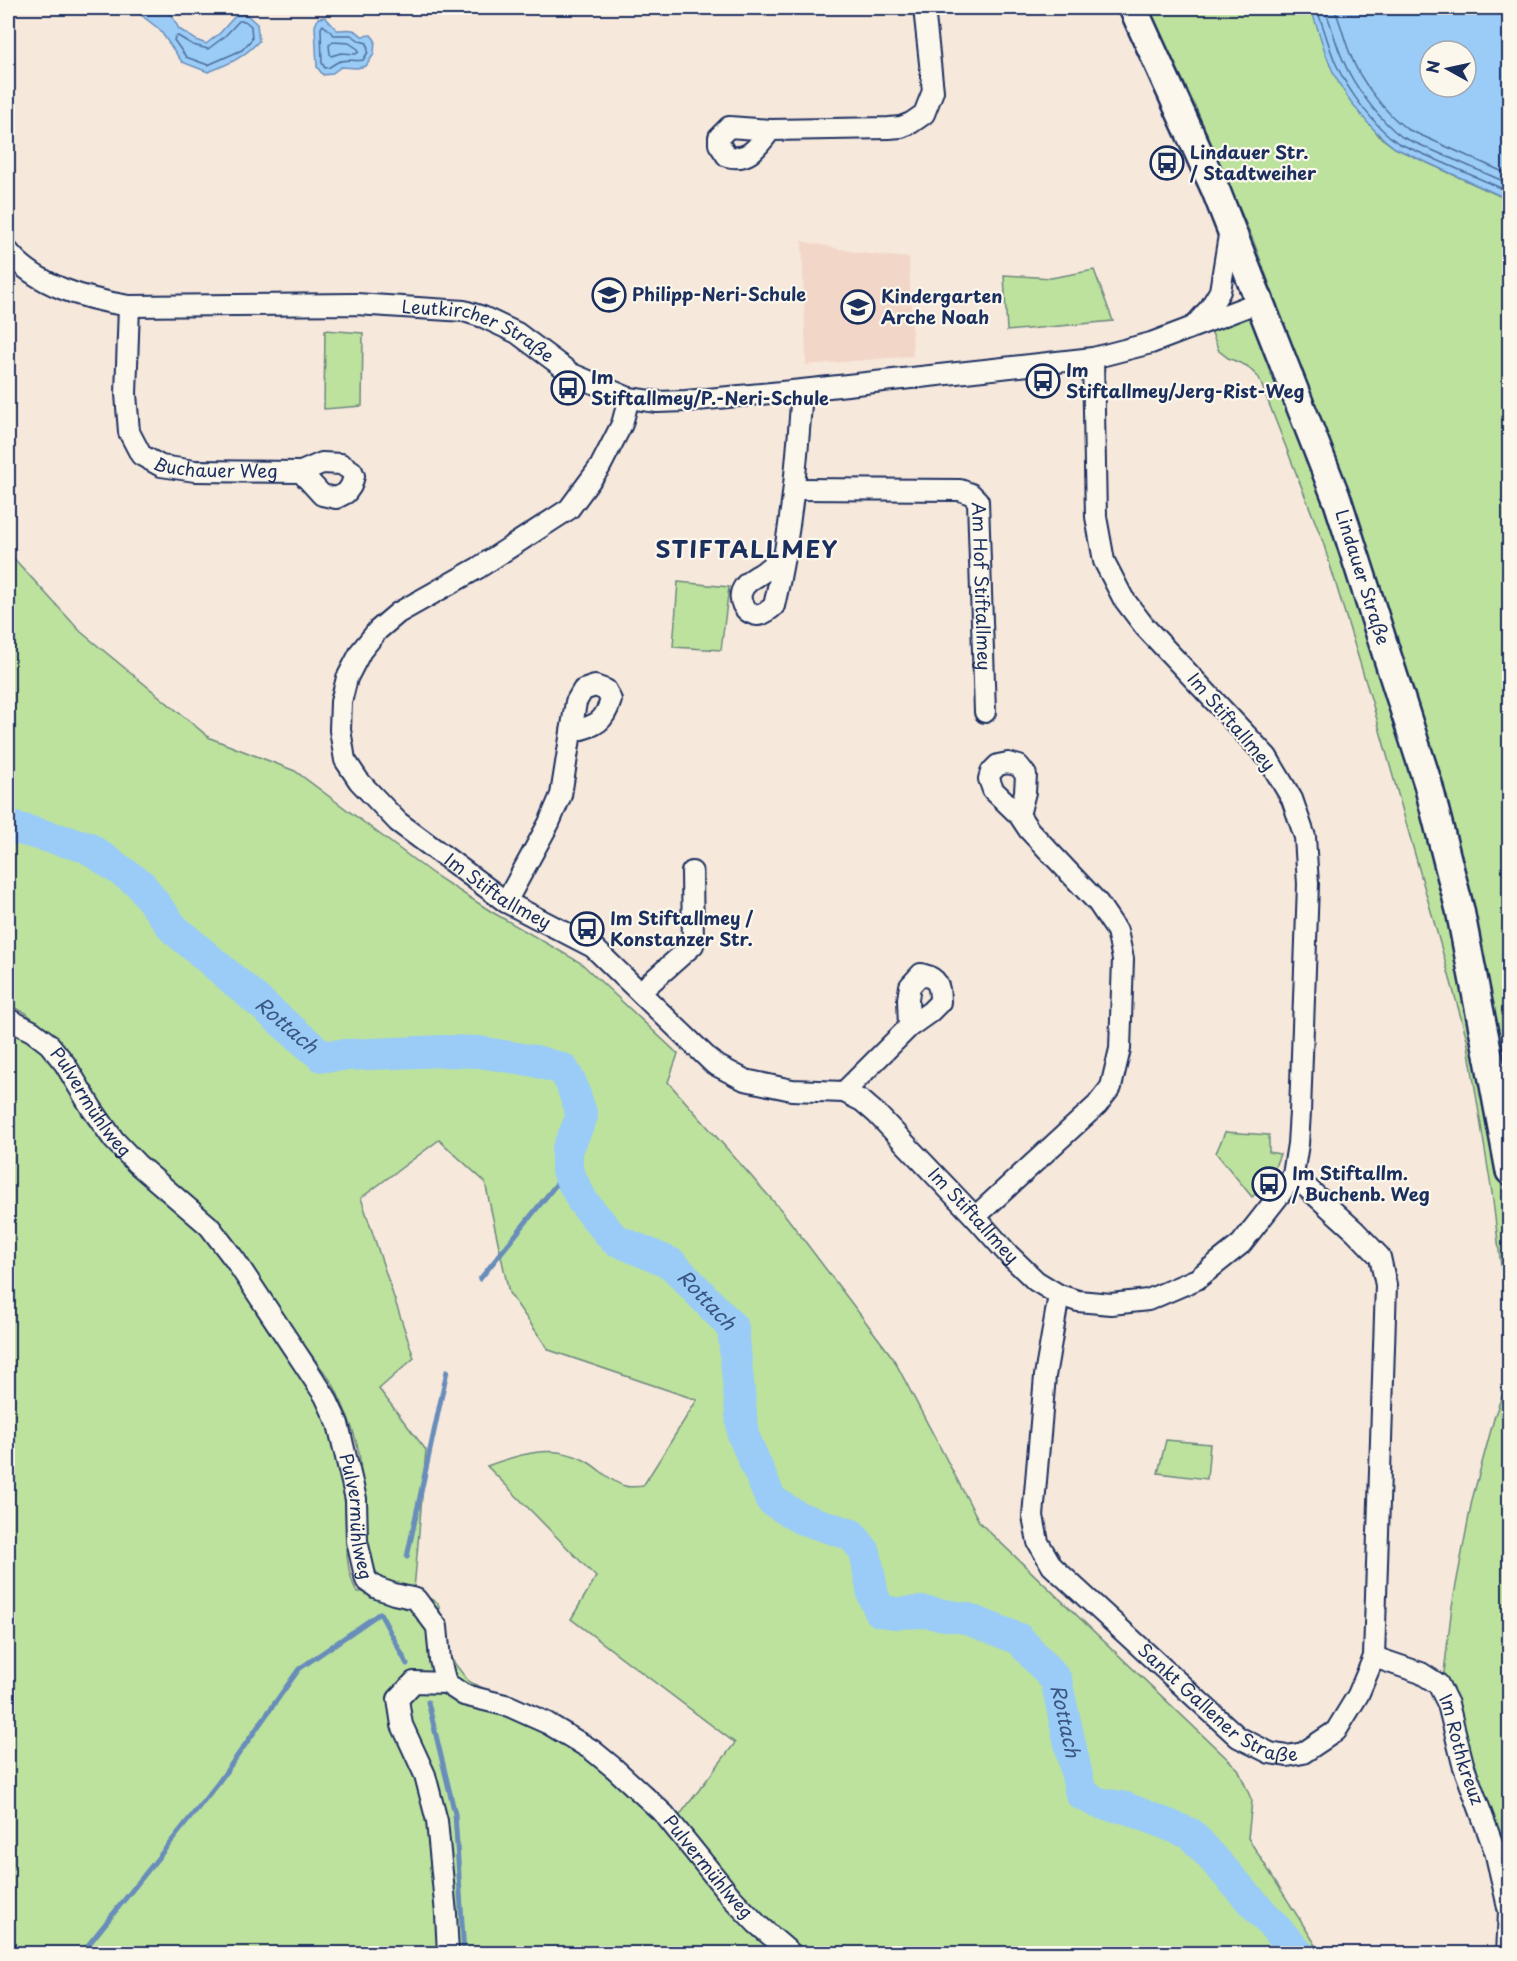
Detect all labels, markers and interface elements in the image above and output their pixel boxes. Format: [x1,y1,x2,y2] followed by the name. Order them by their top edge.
[1418,39,1478,99] north arrow
[1419,59,1445,75] text: N
[1189,138,1317,186] place label: Lindauer Str. / Stadtweiher
[1149,145,1185,181] bus stop icon: Lindauer Str. / Stadtweiher
[591,277,627,313] school or university icon: Philipp-Neri-Schule
[632,280,806,307] place label: Philipp-Neri-Schule
[881,282,1002,330] place label: Kindergarten Arche Noah
[840,289,876,325] school or university icon: Kindergarten Arche Noah
[401,292,560,368] street label: Leutkircher Straße
[1066,356,1305,404] place label: Im Stiftallmey/Jerg-Rist-Weg
[591,363,829,411] place label: Im Stiftallmey/P.-Neri-Schule
[1025,363,1061,399] bus stop icon: Im Stiftallmey/Jerg-Rist-Weg
[550,370,586,406] bus stop icon: Im Stiftallmey/P.-Neri-Schule
[149,450,278,484] street label: Buchauer Weg
[966,501,999,671] street label: Am Hof Stiftallmey
[1329,506,1398,648] street label: Lindauer Straße
[655,530,839,566] district label: STIFTALLMEY
[1182,666,1283,776] street label: Im Stiftallmey
[439,846,556,935] street label: Im Stiftallmey
[610,904,754,952] place label: Im Stiftallmey / Konstanzer Str.
[569,911,605,947] bus stop icon: Im Stiftallmey / Konstanzer Str.
[249,989,325,1060] water label: Rottach
[44,1041,138,1162] street label: Pulvermühlweg
[1291,1159,1430,1207] place label: Im Stiftallm. / Buchenb. Weg
[922,1161,1025,1269] street label: Im Stiftallmey
[1251,1166,1287,1202] bus stop icon: Im Stiftallm. / Buchenb. Weg
[671,1262,744,1337] water label: Rottach
[333,1450,380,1582] street label: Pulvermühlweg
[1132,1636,1299,1768] street label: Sankt Gallener Straße
[1043,1682,1089,1761] water label: Rottach
[1433,1689,1492,1809] street label: Im Rothkreuz
[658,1808,760,1924] street label: Pulvermühlweg

